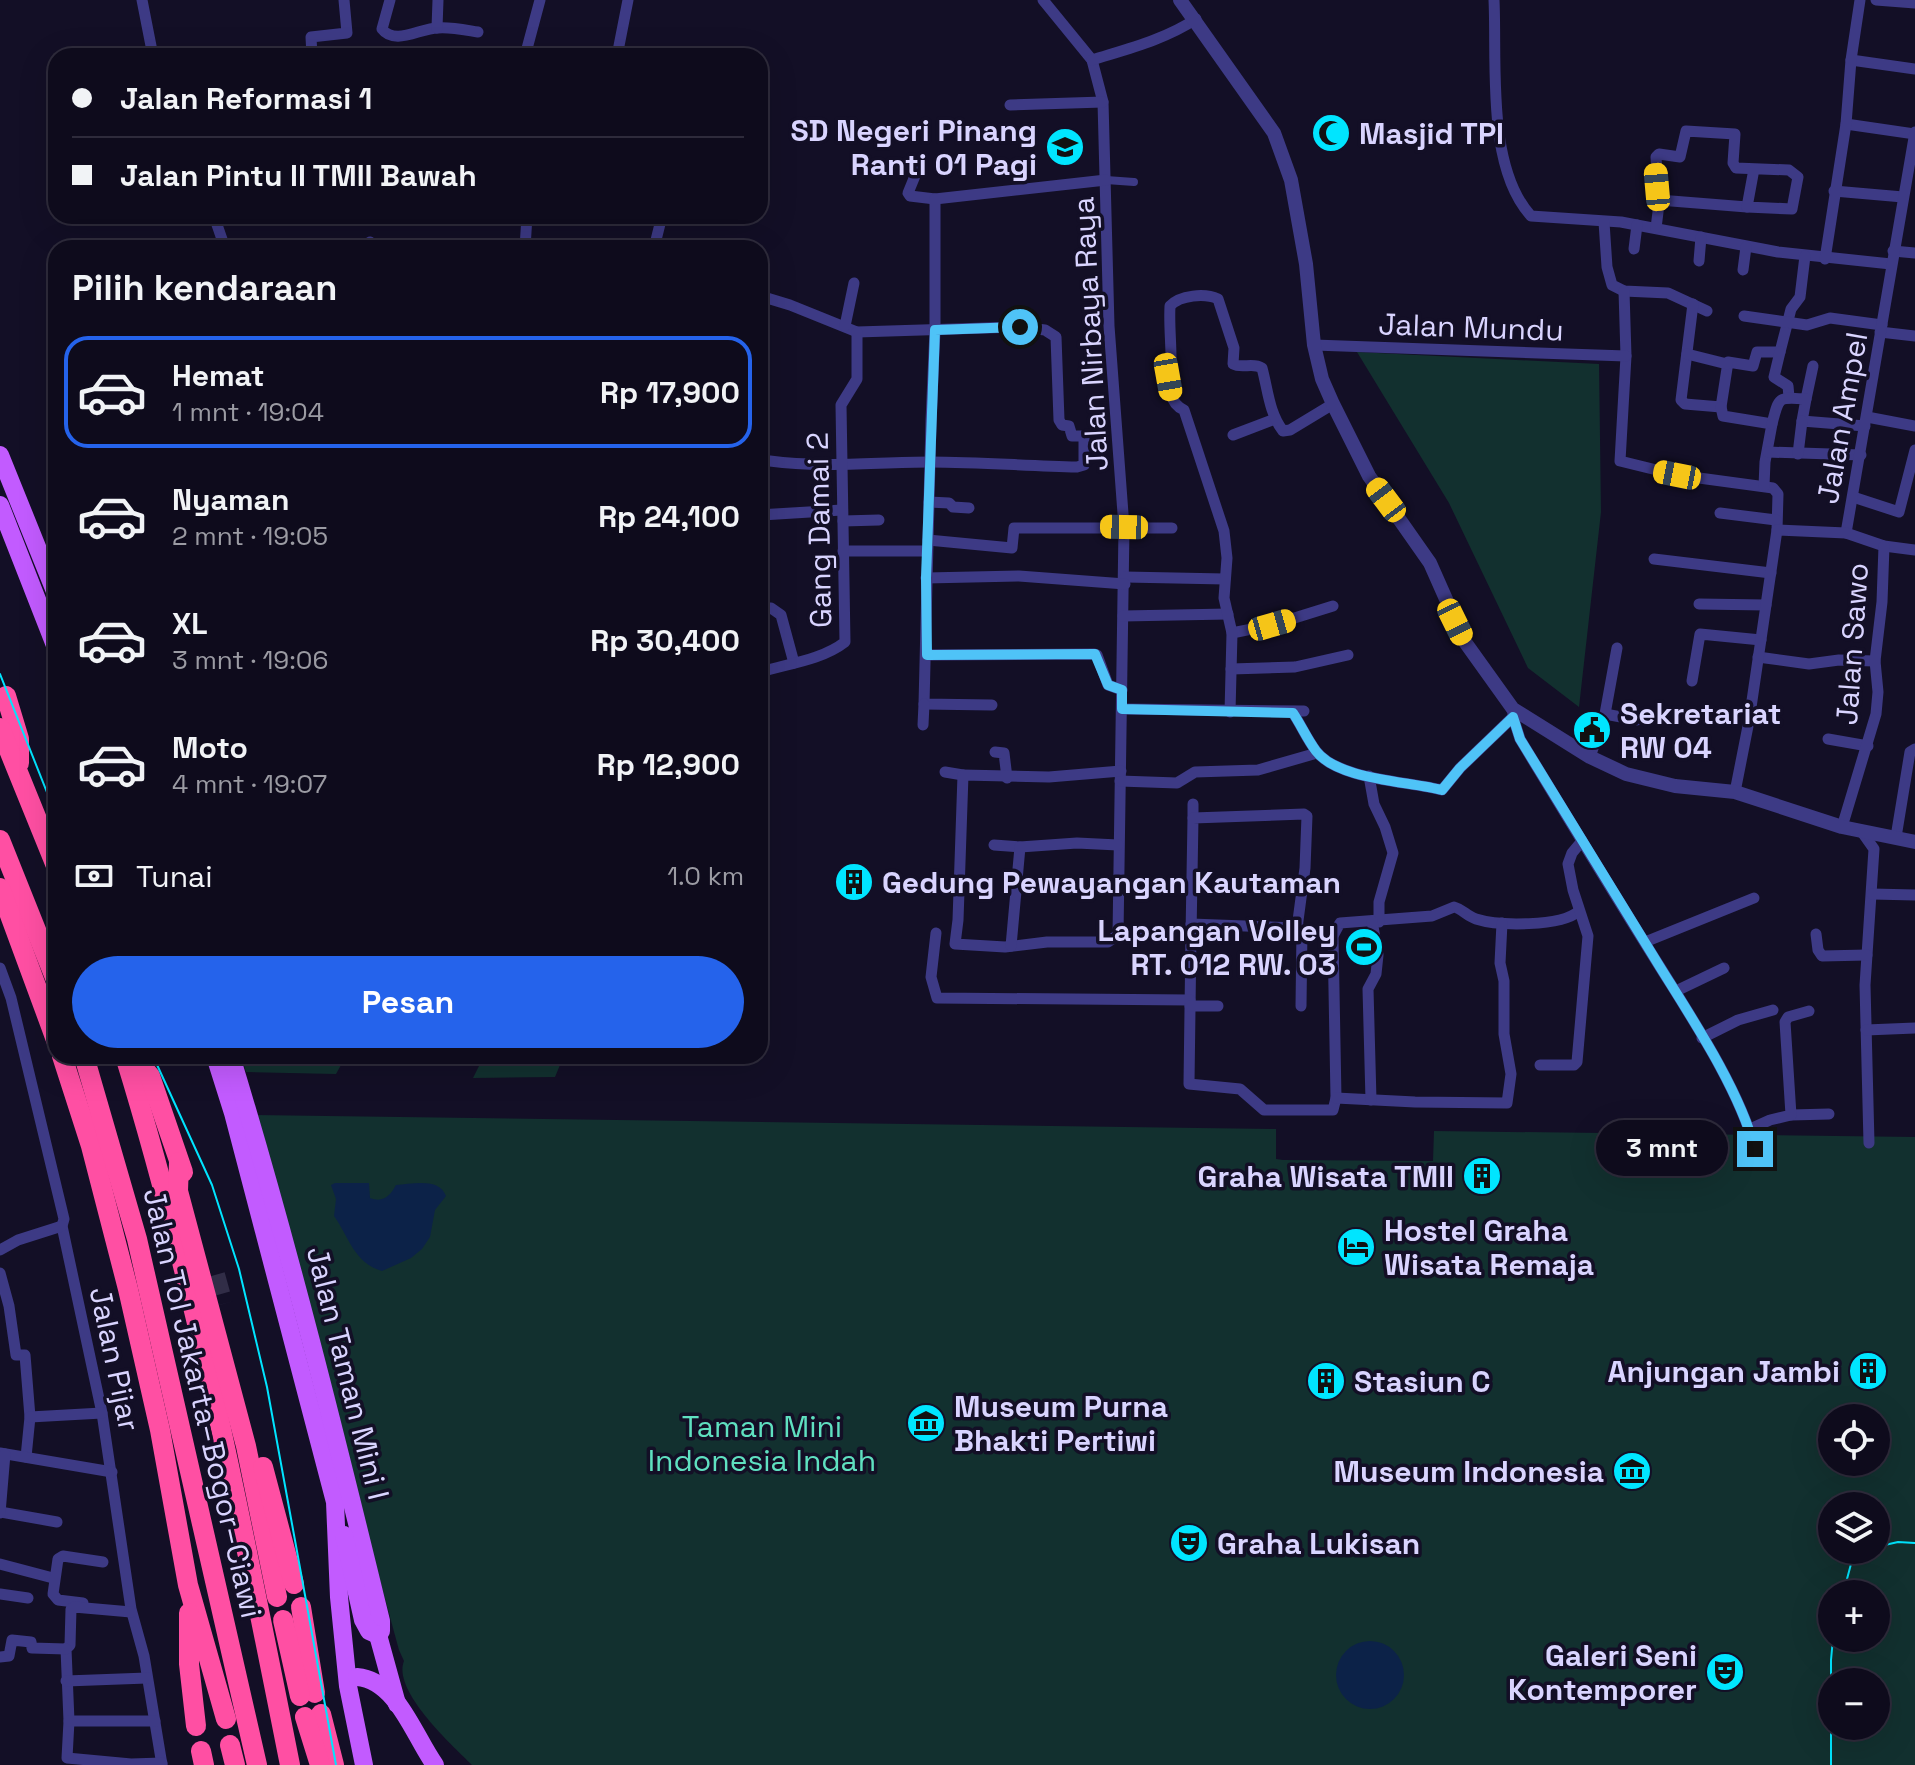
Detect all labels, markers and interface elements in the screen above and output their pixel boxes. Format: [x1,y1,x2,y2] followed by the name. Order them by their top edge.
[120,79,372,118] text: Jalan Reformasi 1
[790,111,1037,184] place label: SD Negeri Pinang Ranti 01 Pagi
[1310,112,1352,154] mosque icon: Masjid TPI
[1359,114,1504,153] place label: Masjid TPI
[1044,126,1086,168] school or university icon: SD Negeri Pinang Ranti 01 Pagi
[120,156,477,195] text: Jalan Pintu II TMII Bawah
[1643,162,1671,212] car
[1063,196,1117,472] street label: Jalan Nirbaya Raya
[72,265,337,311] text: Pilih kendaraan
[1378,304,1564,350] street label: Jalan Mundu
[1002,309,1038,345] route start
[1808,329,1876,507] street label: Jalan Ampel
[1152,351,1184,403] car
[76,356,148,428] icon: car
[172,356,265,395] text: Hemat
[600,373,740,412] text: Rp 17,900
[172,395,324,429] text: 1 mnt · 19:04
[798,432,840,628] street label: Gang Damai 2
[1651,459,1703,491] car
[1362,474,1410,526] car
[76,480,148,552] icon: car
[172,480,289,519] text: Nyaman
[598,497,740,536] text: Rp 24,100
[1100,515,1148,539] car
[172,519,328,553] text: 2 mnt · 19:05
[1827,562,1877,726] street label: Jalan Sawo
[1434,595,1476,649] car
[76,604,148,676] icon: car
[172,604,208,643] text: XL
[1246,607,1298,643] car
[590,621,740,660] text: Rp 30,400
[172,643,328,677] text: 3 mnt · 19:06
[1620,694,1781,767] place label: Sekretariat RW 04
[1571,709,1613,751] public building icon: Sekretariat RW 04
[76,728,148,800] icon: car
[172,728,248,767] text: Moto
[597,745,740,784] text: Rp 12,900
[172,767,327,801] text: 4 mnt · 19:07
[72,854,116,898] icon: cash
[136,857,213,896] text: Tunai
[667,859,744,893] text: 1.0 km
[833,861,875,903] building icon: Gedung Pewayangan Kautaman
[882,863,1341,902] place label: Gedung Pewayangan Kautaman
[1097,911,1336,984] place label: Lapangan Volley RT. 012 RW. 03
[1343,926,1385,968] sports icon: Lapangan Volley RT. 012 RW. 03
[72,956,744,1048] button: Pesan
[1595,1121,1727,1177] callout: 3 mnt
[1626,1131,1698,1165] text: 3 mnt
[1737,1131,1773,1167] route end
[1461,1155,1503,1197] building icon: Graha Wisata TMII
[1198,1157,1454,1196] place label: Graha Wisata TMII
[135,1184,271,1622] street label: Jalan Tol Jakarta–Bogor–Ciawi
[1384,1211,1594,1284] place label: Hostel Graha Wisata Remaja
[1335,1226,1377,1268] hotel icon: Hostel Graha Wisata Remaja
[298,1242,398,1504] street label: Jalan Taman Mini I
[81,1283,149,1435] street label: Jalan Pijar
[1847,1350,1889,1392] building icon: Anjungan Jambi
[1608,1352,1840,1391] place label: Anjungan Jambi
[1305,1360,1347,1402] building icon: Stasiun C
[1354,1362,1491,1401] place label: Stasiun C
[954,1387,1168,1460] place label: Museum Purna Bhakti Pertiwi
[905,1402,947,1444] museum icon: Museum Purna Bhakti Pertiwi
[1818,1404,1890,1740] map controls
[1818,1404,1890,1476] button: locate
[648,1407,876,1480] park label: Taman Mini Indonesia Indah
[1611,1450,1653,1492] museum icon: Museum Indonesia
[1334,1452,1604,1491] place label: Museum Indonesia
[1818,1492,1890,1564] button: layers
[1168,1522,1210,1564] theatre icon: Graha Lukisan
[1217,1524,1420,1563] place label: Graha Lukisan
[1818,1580,1890,1652] button: +
[1508,1636,1697,1709] place label: Galeri Seni Kontemporer
[1704,1651,1746,1693] theatre icon: Galeri Seni Kontemporer
[1818,1668,1890,1740] button: −

